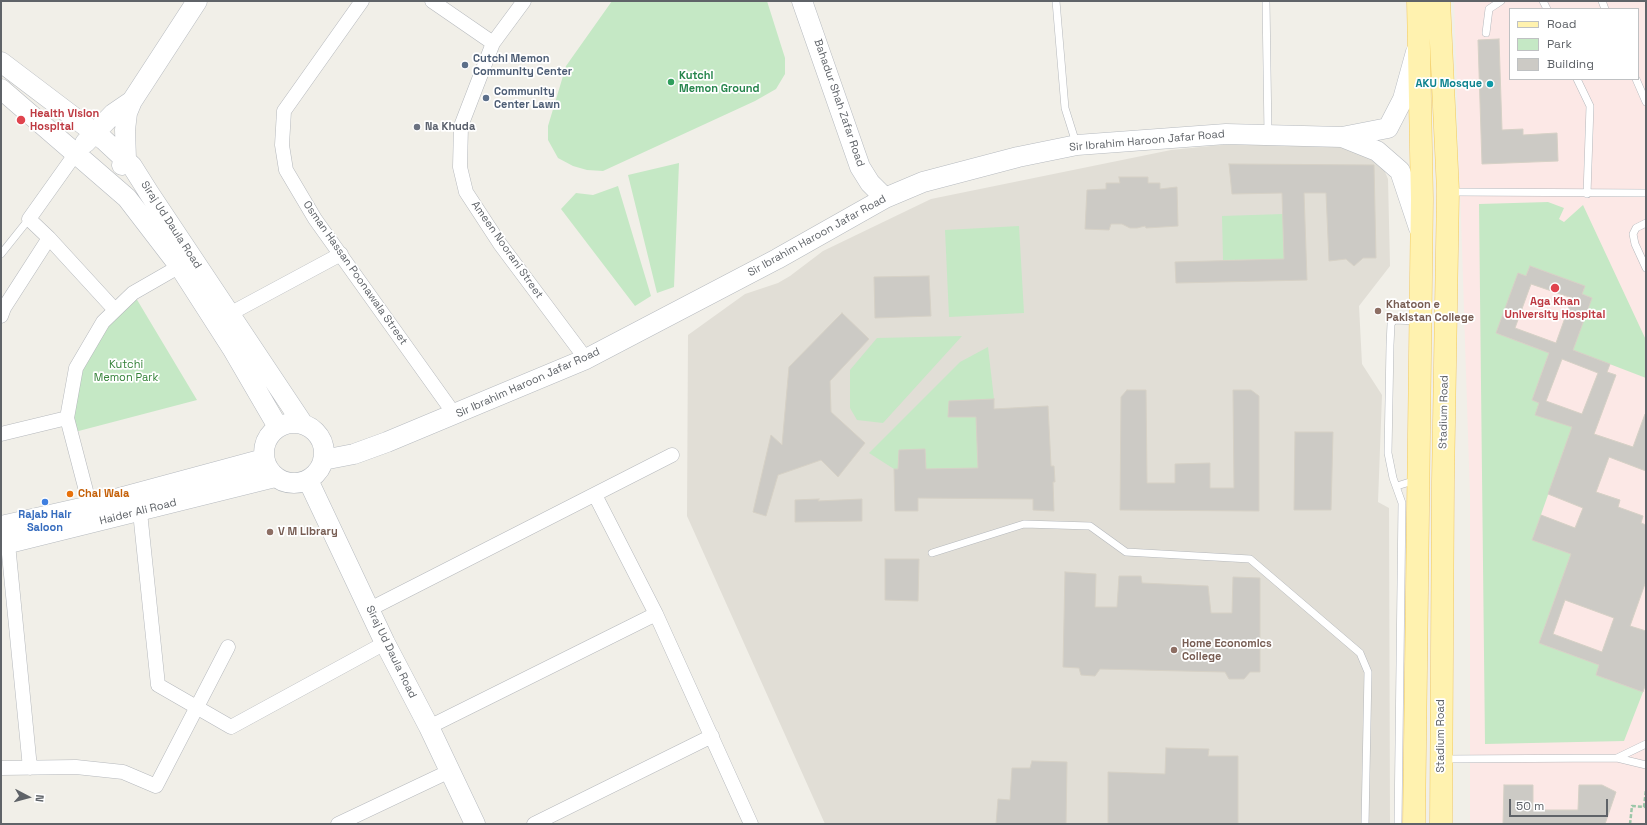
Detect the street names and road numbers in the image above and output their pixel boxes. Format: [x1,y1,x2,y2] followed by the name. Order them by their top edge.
[811,37,867,169] street label: Bahadur Shah Zafar Road
[1069,128,1225,154] street label: Sir Ibrahim Haroon Jafar Road
[138,179,204,271] street label: Siraj Ud Daula Road
[746,192,888,280] street label: Sir Ibrahim Haroon Jafar Road
[300,198,410,348] street label: Osman Hassan Poonawala Street
[468,199,546,301] street label: Ameen Noorani Street
[454,345,602,421] street label: Sir Ibrahim Haroon Jafar Road
[1437,375,1451,449] street label: Stadium Road
[98,496,178,528] street label: Haider Ali Road
[363,603,419,701] street label: Siraj Ud Daula Road
[1434,699,1448,773] street label: Stadium Road

